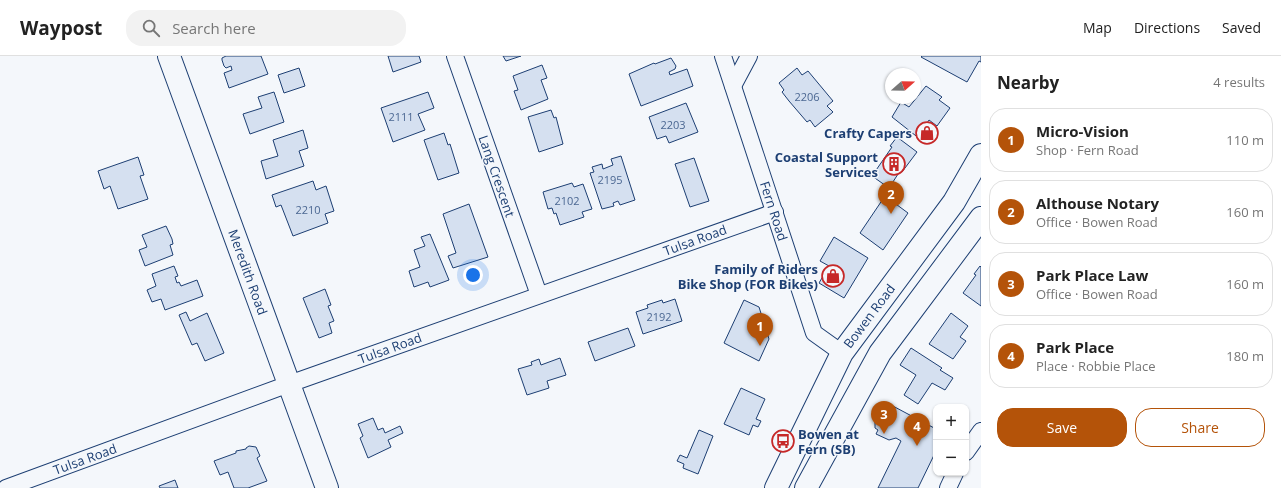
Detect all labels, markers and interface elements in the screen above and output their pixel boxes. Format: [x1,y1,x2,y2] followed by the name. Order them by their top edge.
[126,10,406,46] search box
[20,15,102,41] text: Waypost
[140,17,162,39] icon: search
[172,18,256,38] text: Search here
[1083,18,1112,37] text: Map
[1134,18,1200,37] text: Directions
[1222,18,1261,37] text: Saved
[885,68,921,104] north arrow
[997,71,1059,94] text: Nearby
[1213,73,1265,91] text: 4 results
[794,89,820,104] house number: 2206
[388,109,414,124] house number: 2111
[660,117,686,132] house number: 2203
[914,120,940,146] shop icon: Crafty Capers
[1036,121,1129,141] text: Micro-Vision
[824,124,912,142] place label: Crafty Capers
[1007,131,1015,149] text: 1
[1226,131,1264,149] text: 110 m
[475,133,520,220] street label: Lang Crescent
[1036,141,1139,159] text: Shop · Fern Road
[775,148,878,181] place label: Coastal Support Services
[881,151,907,177] building icon: Coastal Support Services
[597,172,623,187] house number: 2195
[756,179,792,243] street label: Fern Road
[878,181,904,214] pin: 2
[554,193,580,208] house number: 2102
[1036,193,1159,213] text: Althouse Notary
[295,202,321,217] house number: 2210
[1007,203,1015,221] text: 2
[1226,203,1264,221] text: 160 m
[1036,213,1158,231] text: Office · Bowen Road
[661,220,729,260] street label: Tulsa Road
[224,227,272,317] street label: Meredith Road
[678,260,818,293] place label: Family of Riders Bike Shop (FOR Bikes)
[820,263,846,289] shop icon: Family of Riders Bike Shop (FOR Bikes)
[463,265,483,285] your location
[1036,265,1148,285] text: Park Place Law
[1007,275,1015,293] text: 3
[1226,275,1264,293] text: 160 m
[839,280,899,352] street label: Bowen Road
[1036,285,1158,303] text: Office · Bowen Road
[646,309,672,324] house number: 2192
[747,313,773,346] pin: 1
[356,328,424,368] street label: Tulsa Road
[1036,337,1114,357] text: Park Place
[1007,347,1015,365] text: 4
[1226,347,1264,365] text: 180 m
[1036,357,1156,375] text: Place · Robbie Place
[871,401,897,434] pin: 3
[933,404,969,476] map controls
[933,404,969,440] button: +
[997,408,1127,447] button: Save
[1135,408,1265,447] button: Share
[904,413,930,446] pin: 4
[798,425,859,458] place label: Bowen at Fern (SB)
[770,428,796,454] bus stop icon: Bowen at Fern (SB)
[51,439,119,479] street label: Tulsa Road
[933,440,969,476] button: −

